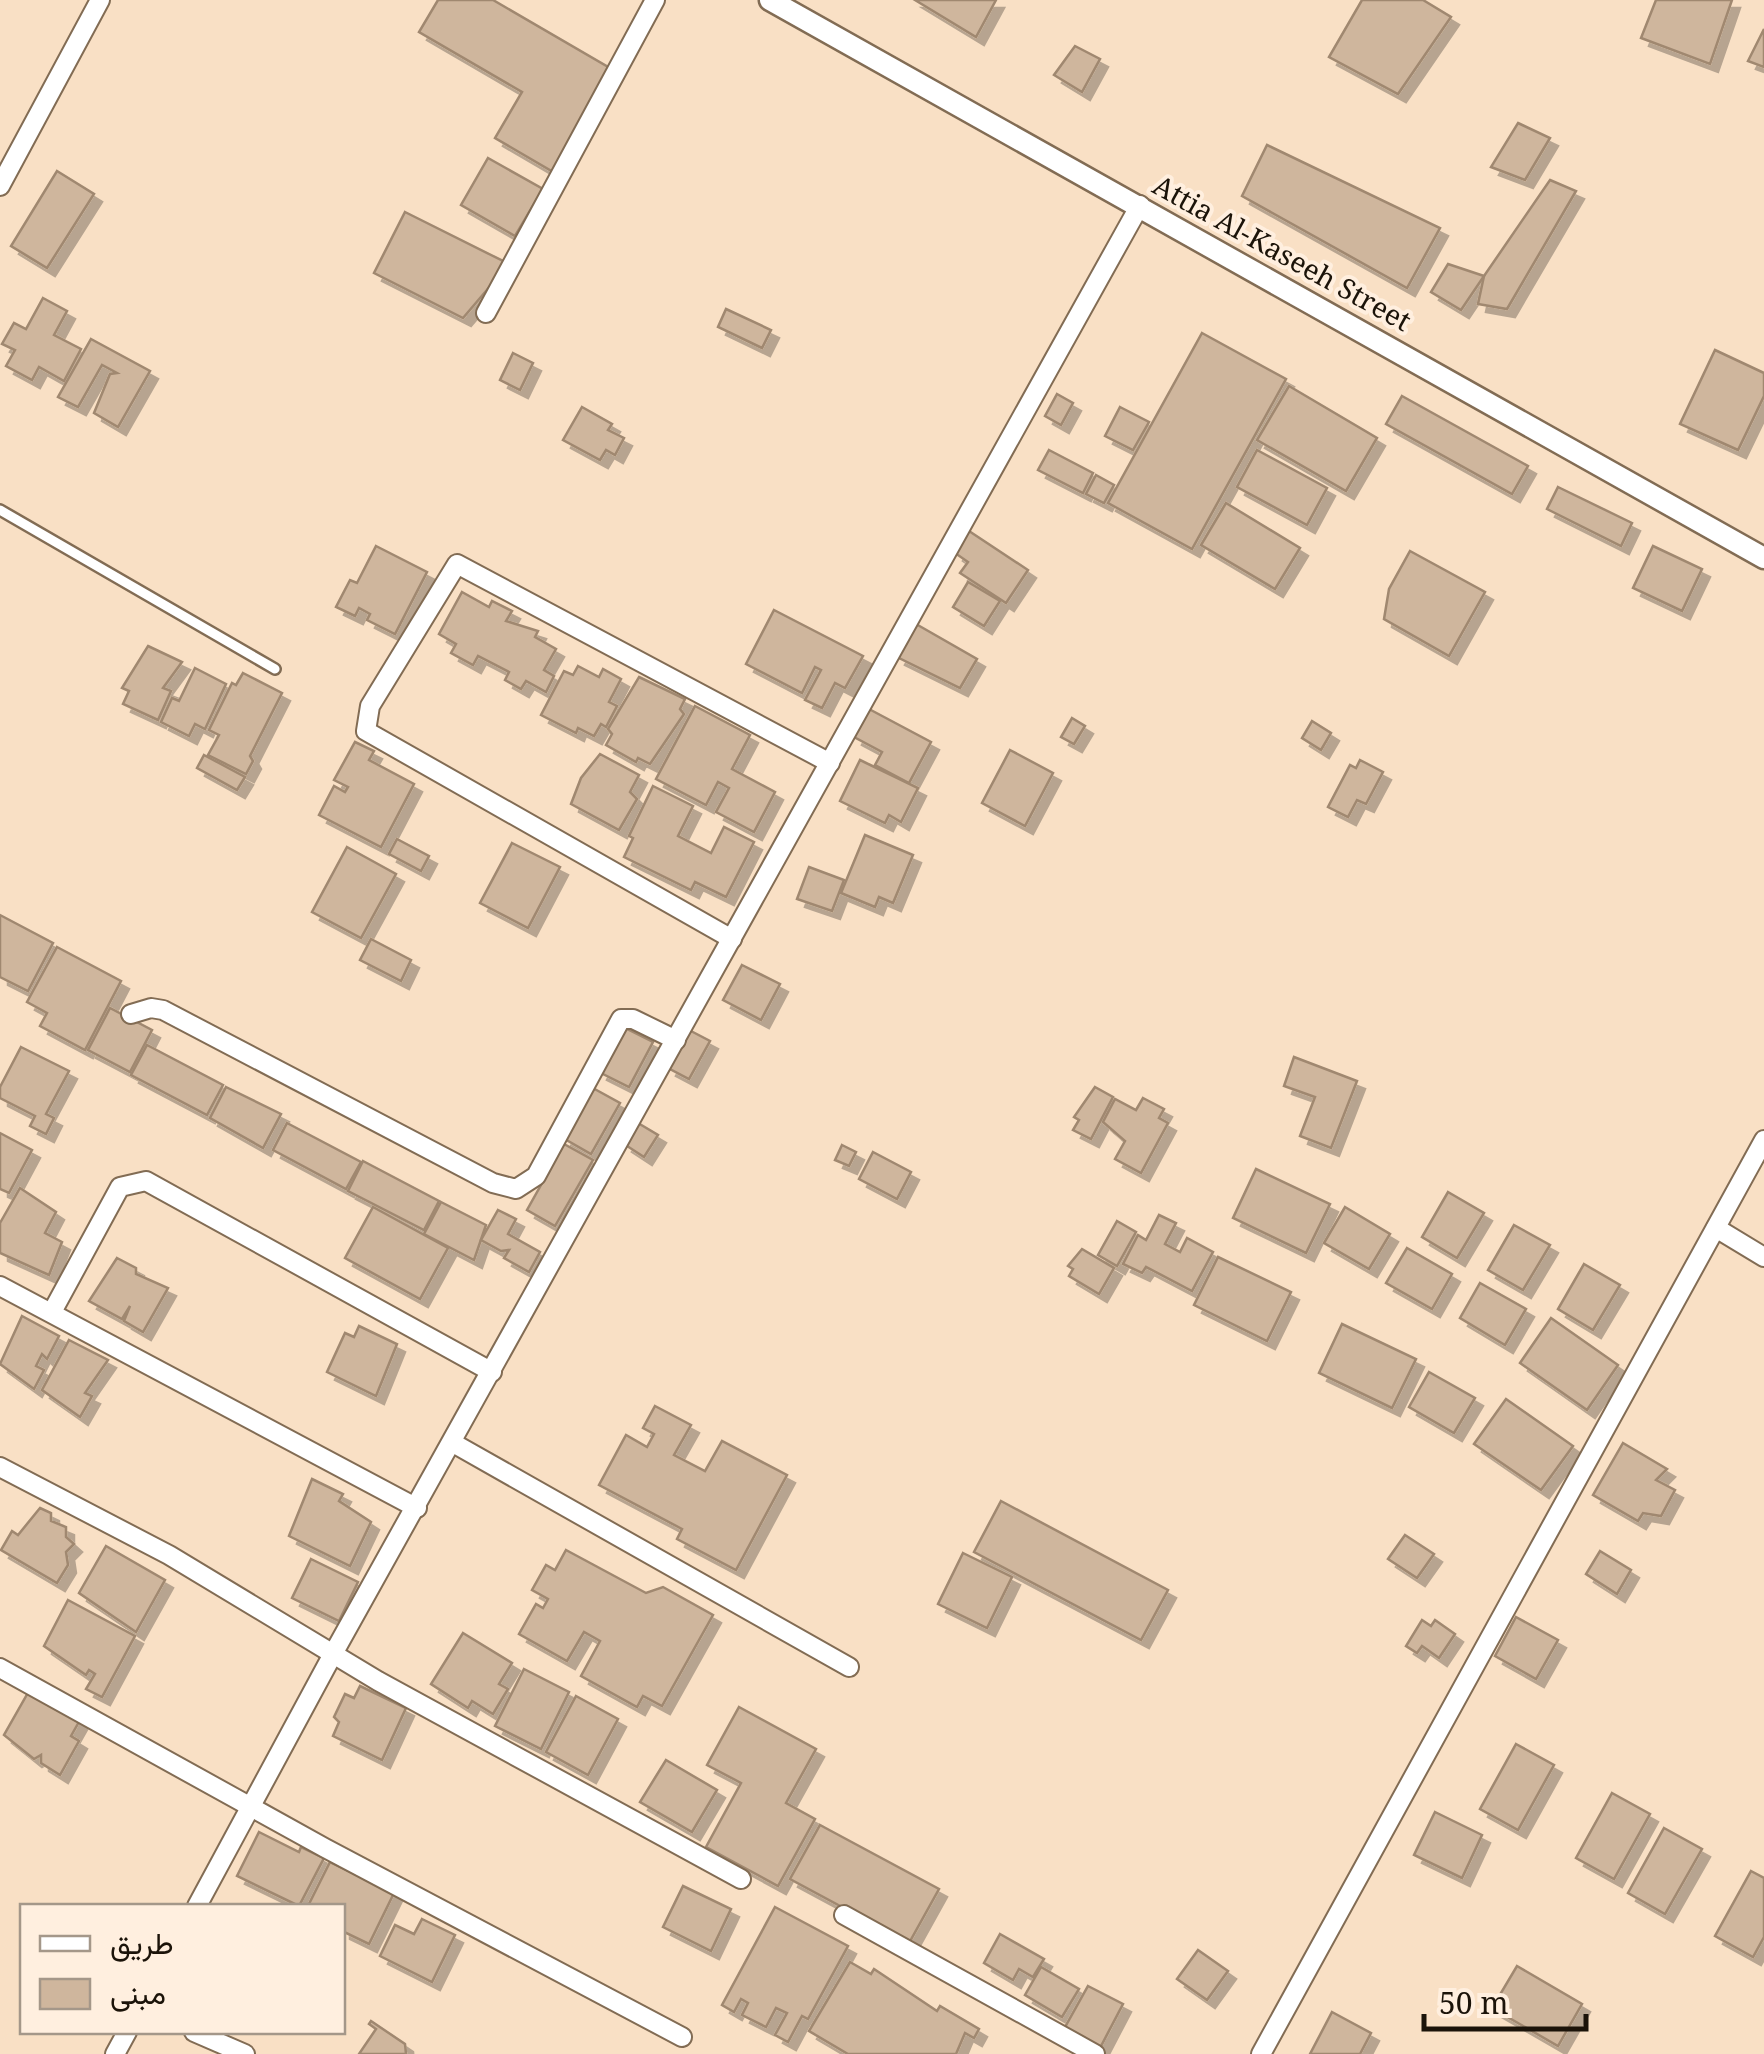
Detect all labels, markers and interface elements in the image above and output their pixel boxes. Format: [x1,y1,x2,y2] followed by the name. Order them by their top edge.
[1147,165,1418,339] street label: Attia Al-Kaseeh Street
[20,1904,345,2034] legend
[110,1922,174,1963] text: طريق
[1424,1969,1586,2031] scale bar
[110,1972,166,2013] text: مبنى
[1439,1982,1509,2023] text: 50 m

